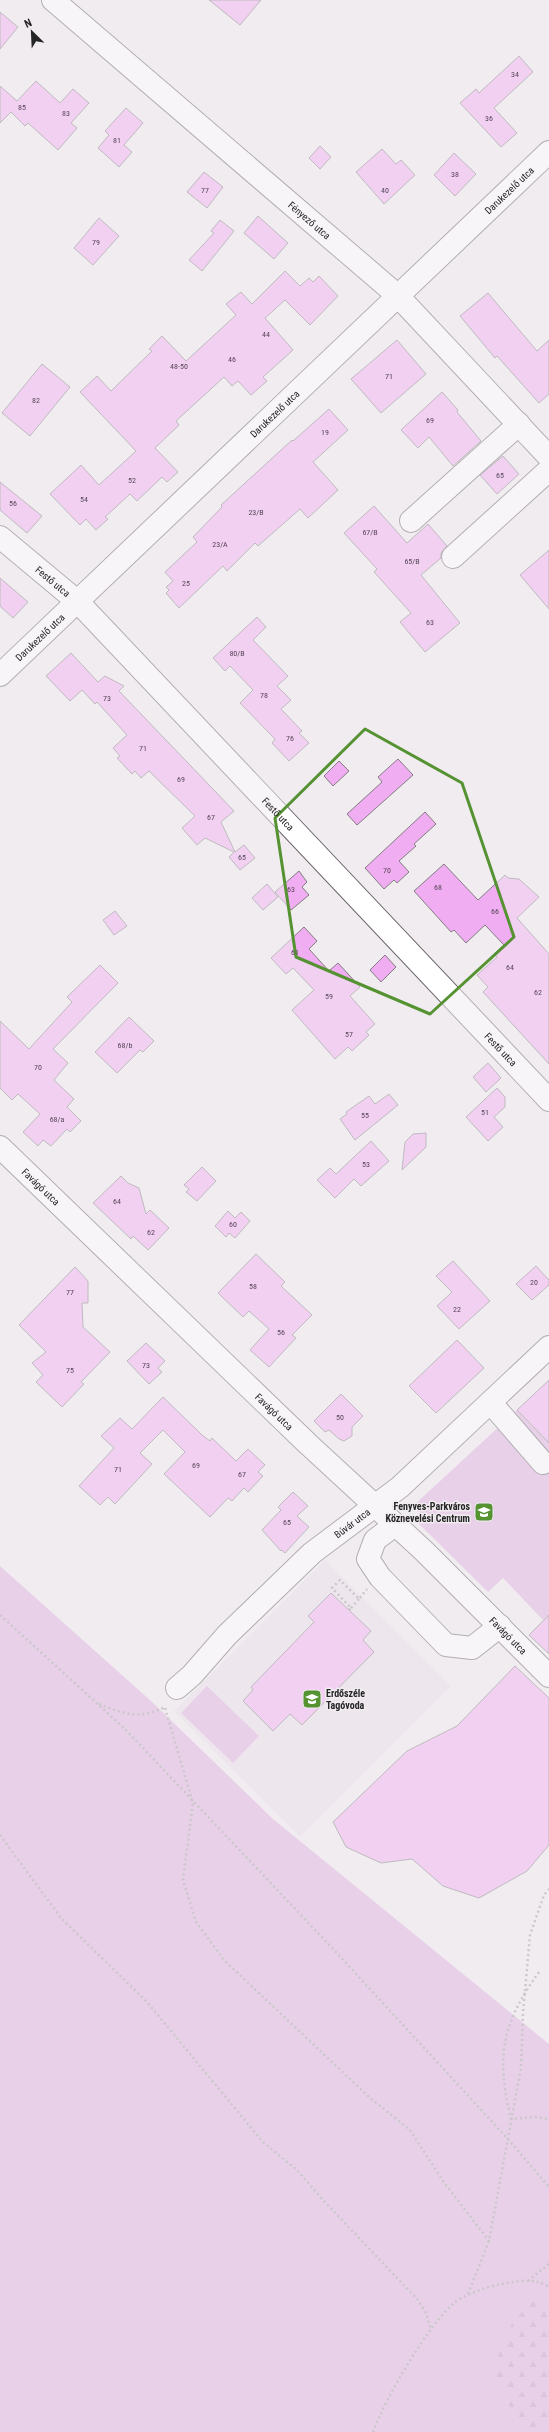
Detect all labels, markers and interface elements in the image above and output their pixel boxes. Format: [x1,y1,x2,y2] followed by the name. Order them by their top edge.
[12,12,52,52] north arrow
[22,16,34,31] text: N
[511,70,519,79] house number: 34
[18,103,26,112] house number: 85
[62,109,70,118] house number: 83
[485,114,493,123] house number: 36
[113,136,121,145] house number: 81
[483,164,536,216] street label: Darukezelő utca
[451,170,459,179] house number: 38
[201,186,209,195] house number: 77
[381,186,389,195] house number: 40
[286,199,333,242] street label: Fényező utca
[92,238,100,247] house number: 79
[262,330,270,339] house number: 44
[228,355,236,364] house number: 46
[170,362,188,371] house number: 48-50
[385,372,393,381] house number: 71
[248,388,302,440] street label: Darukezelő utca
[32,396,40,405] house number: 82
[426,416,434,425] house number: 69
[321,428,329,437] house number: 19
[496,471,504,480] house number: 65
[128,476,136,485] house number: 52
[80,495,88,504] house number: 54
[9,499,17,508] house number: 56
[248,508,264,517] house number: 23/B
[362,528,378,537] house number: 67/B
[212,540,228,549] house number: 23/A
[404,557,420,566] house number: 65/B
[33,564,72,599] street label: Festő utca
[182,579,190,588] house number: 25
[13,611,67,663] street label: Darukezelő utca
[426,618,434,627] house number: 63
[229,649,245,658] house number: 80/B
[260,691,268,700] house number: 78
[103,694,111,703] house number: 73
[286,734,294,743] house number: 76
[139,744,147,753] house number: 71
[177,775,185,784] house number: 69
[260,795,296,833] street label: Festő utca
[207,813,215,822] house number: 67
[238,853,246,862] house number: 65
[383,866,391,875] house number: 70
[434,883,442,892] house number: 68
[287,885,295,894] house number: 63
[491,907,499,916] house number: 66
[291,948,299,957] house number: 61
[506,963,514,972] house number: 64
[534,988,542,997] house number: 62
[325,992,333,1001] house number: 59
[345,1030,353,1039] house number: 57
[482,1031,519,1068] street label: Festő utca
[118,1041,132,1050] house number: 68/b
[34,1063,42,1072] house number: 70
[481,1108,489,1117] house number: 51
[361,1111,369,1120] house number: 55
[50,1115,65,1124] house number: 68/a
[362,1160,370,1169] house number: 53
[20,1166,62,1208] street label: Favágó utca
[113,1197,121,1206] house number: 64
[229,1220,237,1229] house number: 60
[147,1228,155,1237] house number: 62
[530,1278,538,1287] house number: 20
[249,1282,257,1291] house number: 58
[66,1288,74,1297] house number: 77
[453,1305,461,1314] house number: 22
[277,1328,285,1337] house number: 56
[142,1361,150,1370] house number: 73
[66,1366,74,1375] house number: 75
[253,1391,295,1433] street label: Favágó utca
[336,1413,344,1422] house number: 50
[192,1461,200,1470] house number: 69
[114,1465,122,1474] house number: 71
[238,1470,246,1479] house number: 67
[386,1501,470,1524] place label: Fenyves-Parkváros Köznevelési Centrum
[473,1501,495,1523] school or university icon: Fenyves-Parkváros Köznevelési Centrum
[332,1506,372,1540] street label: Búvár utca
[283,1518,291,1527] house number: 65
[487,1615,529,1657] street label: Favágó utca
[301,1688,323,1710] school or university icon: Erdőszéle Tagóvoda
[326,1688,365,1711] place label: Erdőszéle Tagóvoda

